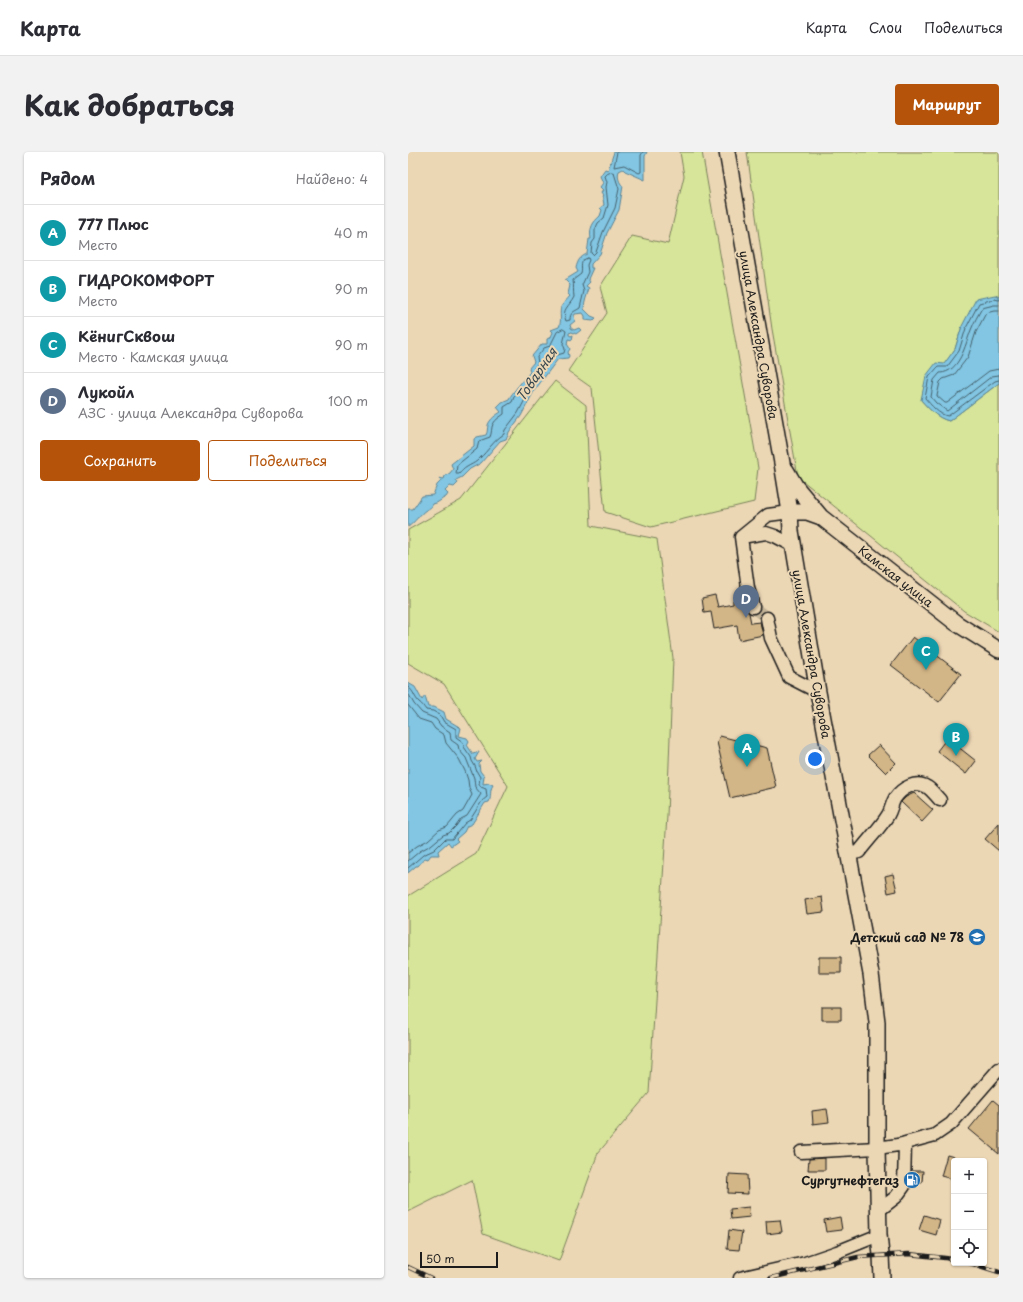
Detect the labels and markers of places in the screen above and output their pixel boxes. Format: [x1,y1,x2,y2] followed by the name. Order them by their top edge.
[733,585,759,618] pin: D
[913,637,939,670] pin: C
[943,723,969,756] pin: B
[734,734,760,767] pin: A
[967,927,987,947] school or university icon: Детский сад № 78
[850,928,964,946] place label: Детский сад № 78
[902,1170,922,1190] fuel station icon: Сургутнефтегаз
[801,1171,899,1189] place label: Сургутнефтегаз

